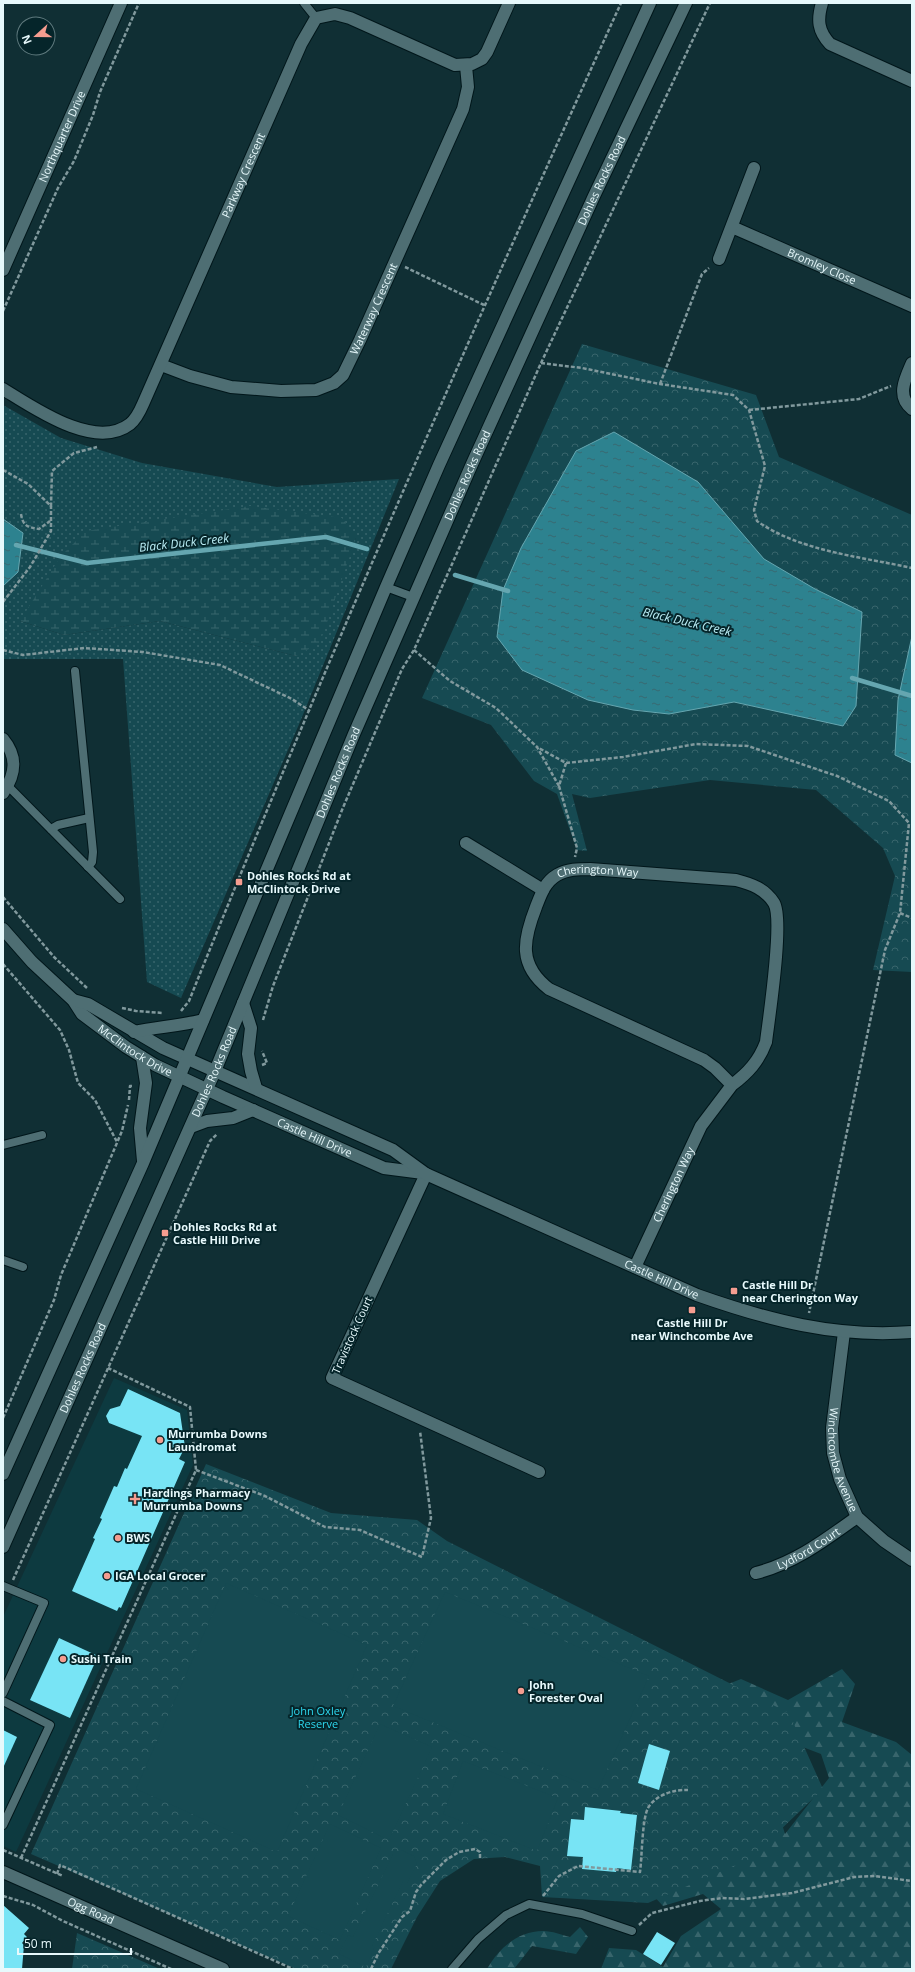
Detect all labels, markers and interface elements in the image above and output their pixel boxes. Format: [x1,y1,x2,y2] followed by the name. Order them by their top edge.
[16,16,56,56] north arrow
[18,33,35,47] text: N
[35,88,88,184] street label: Northquarter Drive
[218,130,268,220] street label: Parkway Crescent
[574,133,629,227] street label: Dohles Rocks Road
[785,244,859,288] street label: Bromley Close
[346,260,400,357] street label: Waterway Crescent
[440,428,493,523] street label: Dohles Rocks Road
[138,529,231,556] water label: Black Duck Creek
[641,603,734,640] water label: Black Duck Creek
[312,724,363,820] street label: Dohles Rocks Road
[554,861,639,881] street label: Cherington Way
[247,868,351,896] place label: Dohles Rocks Rd at McClintock Drive
[234,877,244,887] marker: Dohles Rocks Rd at McClintock Drive
[95,1021,175,1079] street label: McClintock Drive
[187,1024,240,1119] street label: Dohles Rocks Road
[275,1114,355,1160] street label: Castle Hill Drive
[649,1144,697,1225] street label: Cherington Way
[173,1219,277,1247] place label: Dohles Rocks Rd at Castle Hill Drive
[160,1228,170,1238] marker: Dohles Rocks Rd at Castle Hill Drive
[622,1256,702,1302] street label: Castle Hill Drive
[742,1277,859,1305] place label: Castle Hill Dr near Cherington Way
[729,1286,739,1296] marker: Castle Hill Dr near Cherington Way
[328,1294,375,1376] street label: Travistock Court
[687,1305,697,1315] marker: Castle Hill Dr near Winchcombe Ave
[631,1315,754,1343] place label: Castle Hill Dr near Winchcombe Ave
[56,1320,109,1415] street label: Dohles Rocks Road
[825,1407,862,1514] street label: Winchcombe Avenue
[168,1426,268,1454] place label: Murrumba Downs Laundromat
[155,1435,165,1445] marker: Murrumba Downs Laundromat
[143,1485,251,1513] place label: Hardings Pharmacy Murrumba Downs
[130,1494,140,1504] marker: Hardings Pharmacy Murrumba Downs
[774,1524,843,1572] street label: Lydford Court
[126,1530,150,1545] place label: BWS
[113,1533,123,1543] marker: BWS
[115,1568,206,1583] place label: IGA Local Grocer
[102,1571,112,1581] marker: IGA Local Grocer
[71,1651,132,1666] place label: Sushi Train
[58,1654,68,1664] marker: Sushi Train
[528,1677,603,1705] place label: John Forester Oval
[516,1686,526,1696] marker: John Forester Oval
[290,1703,346,1731] park label: John Oxley Reserve
[65,1893,117,1927] street label: Ogg Road
[18,1930,131,1956] scale bar
[24,1935,52,1952] text: 50 m

